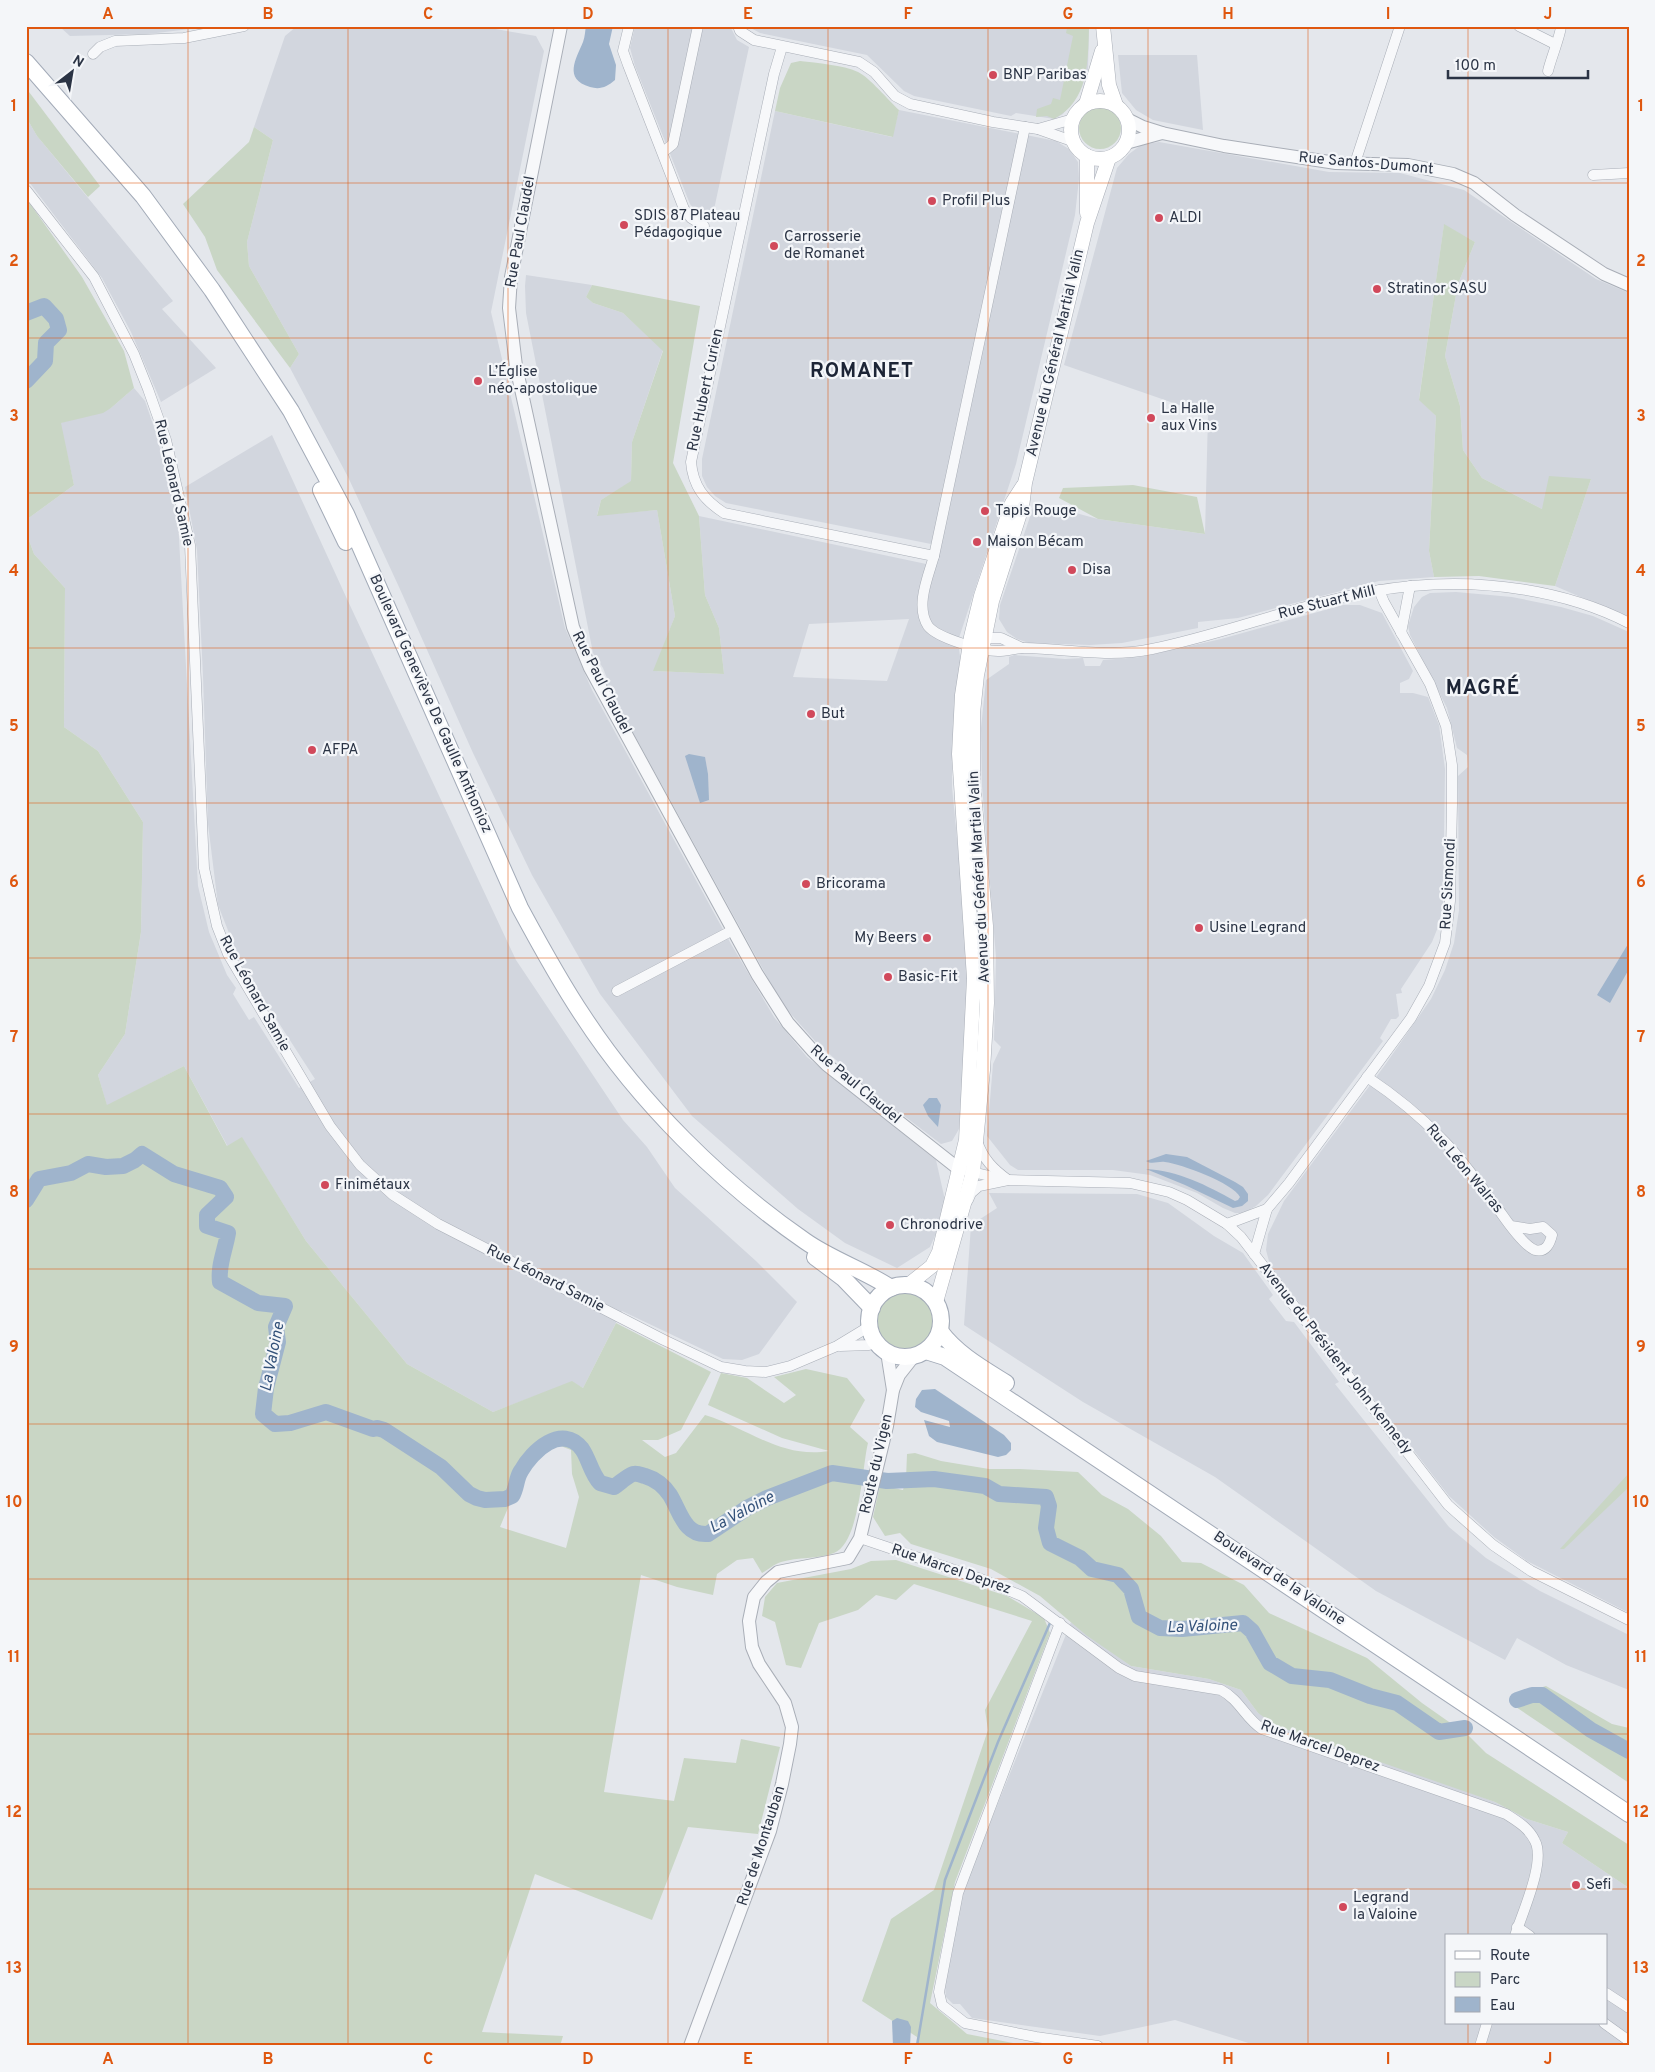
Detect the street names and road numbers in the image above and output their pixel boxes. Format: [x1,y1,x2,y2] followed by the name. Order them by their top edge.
[1298,149,1434,179] street label: Rue Santos-Dumont
[502,175,540,289] street label: Rue Paul Claudel
[1023,247,1089,459] street label: Avenue du Général Martial Valin
[684,327,728,453] street label: Rue Hubert Curien
[149,417,197,549] street label: Rue Léonard Samie
[364,572,496,836] street label: Boulevard Geneviève De Gaulle Anthonioz
[1276,582,1378,624] street label: Rue Stuart Mill
[567,628,635,738] street label: Rue Paul Claudel
[965,770,995,984] street label: Avenue du Général Martial Valin
[1437,838,1461,930] street label: Rue Sismondi
[214,932,294,1056] street label: Rue Léonard Samie
[806,1041,904,1129] street label: Rue Paul Claudel
[1421,1121,1507,1217] street label: Rue Léon Walras
[483,1241,607,1317] street label: Rue Léonard Samie
[1254,1259,1416,1459] street label: Avenue du Président John Kennedy
[856,1412,898,1516] street label: Route du Vigen
[1209,1528,1349,1630] street label: Boulevard de la Valoine
[888,1541,1014,1599] street label: Rue Marcel Deprez
[1258,1717,1382,1777] street label: Rue Marcel Deprez
[734,1783,790,1909] street label: Rue de Montauban

